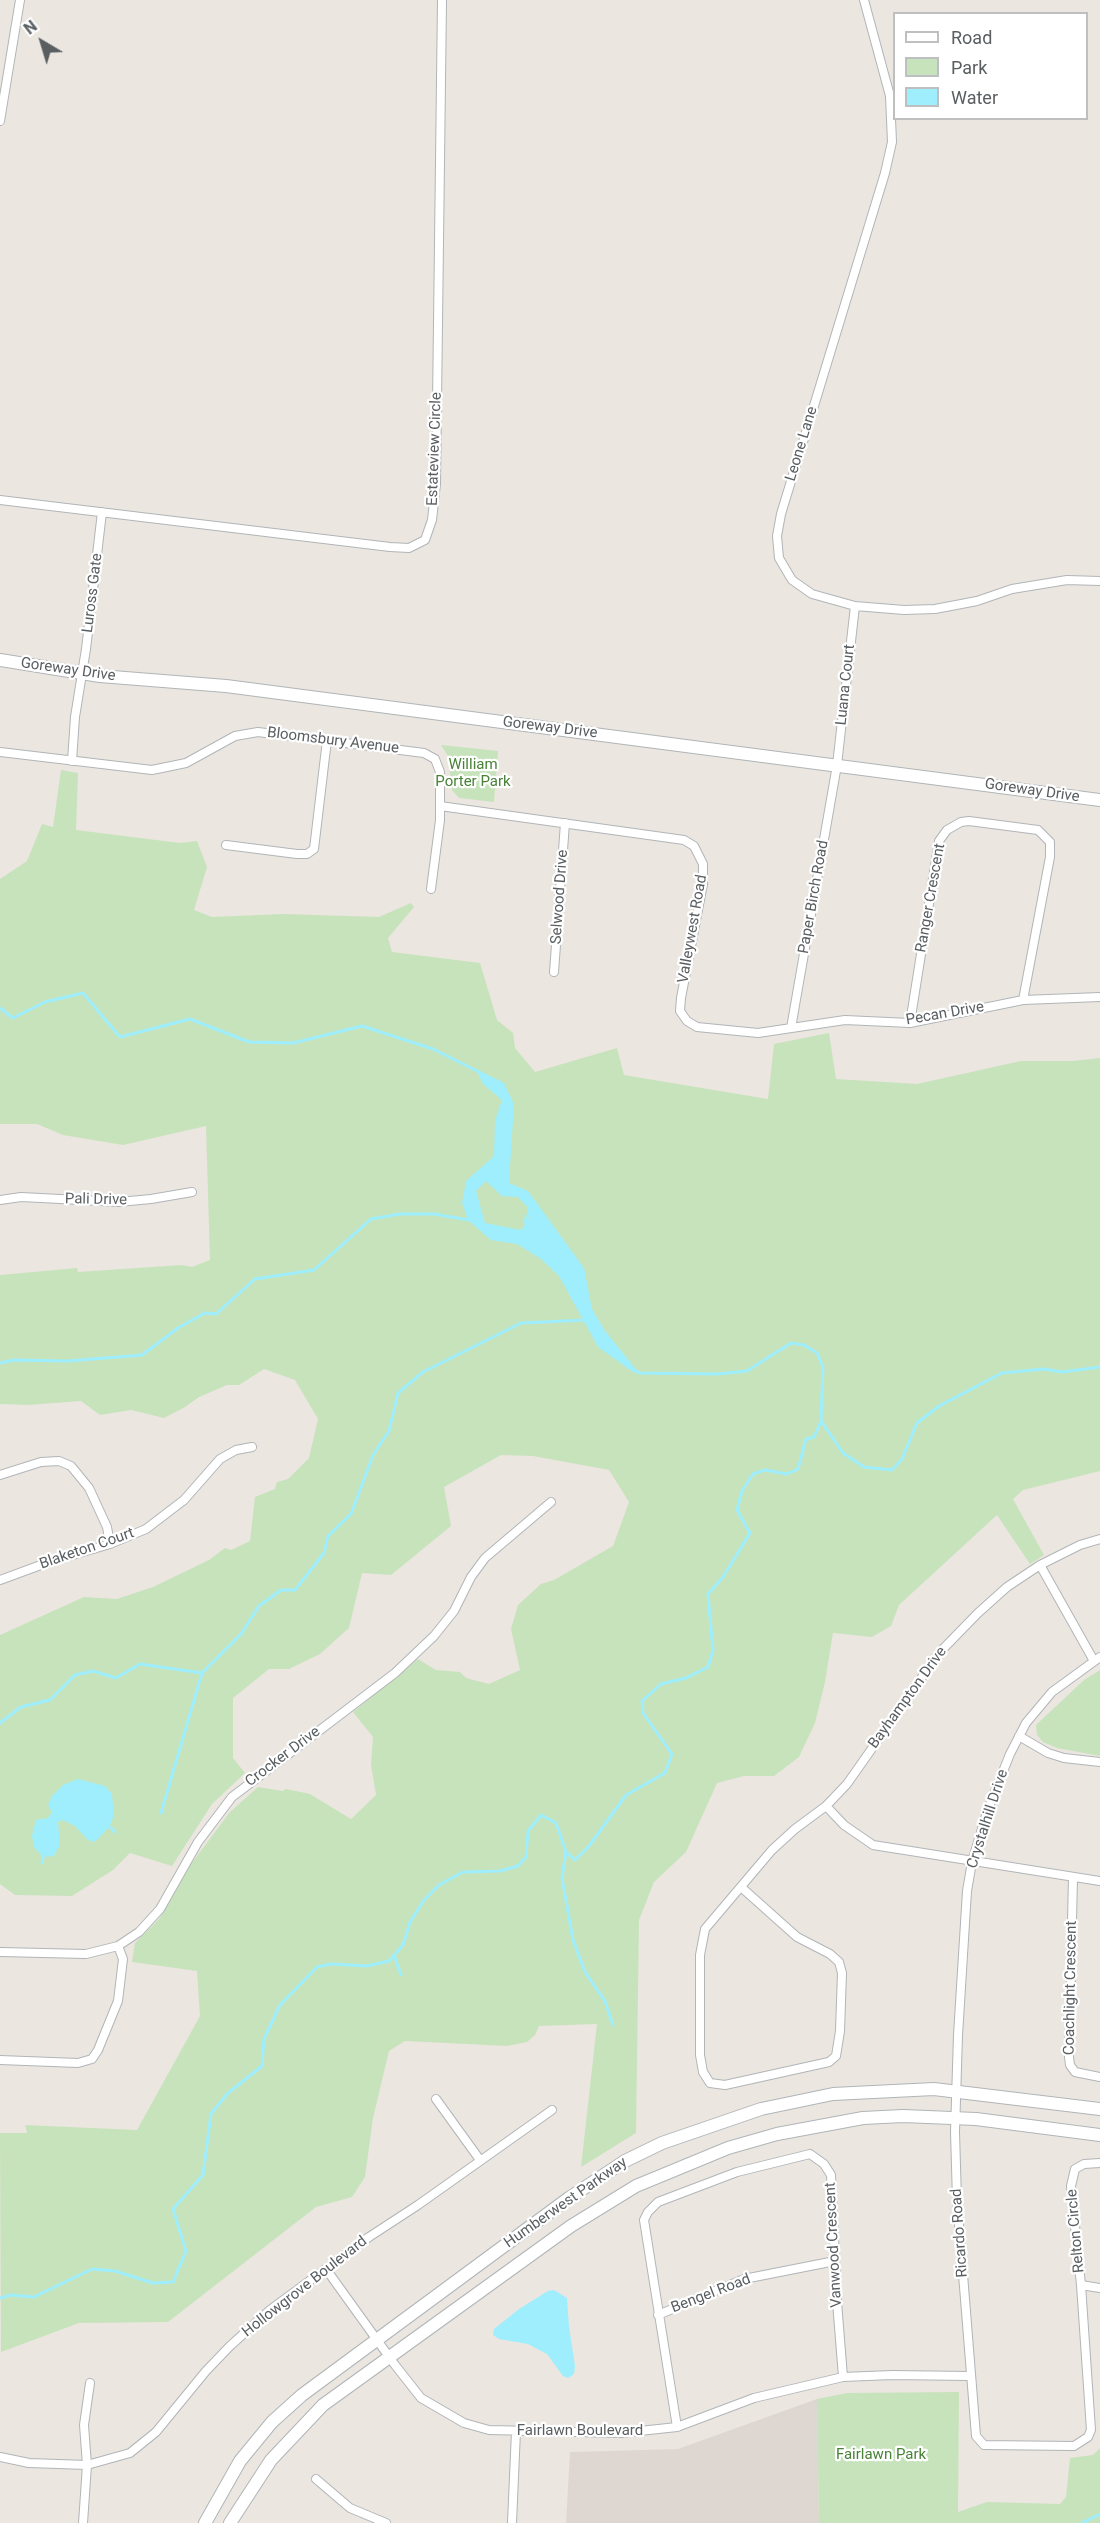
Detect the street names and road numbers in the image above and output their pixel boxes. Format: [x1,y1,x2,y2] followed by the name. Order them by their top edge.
[424,392,446,506] street label: Estateview Circle
[782,405,822,483] street label: Leone Lane
[79,552,107,634] street label: Luross Gate
[833,644,859,726] street label: Luana Court
[19,654,117,686] street label: Goreway Drive
[502,713,598,743] street label: Goreway Drive
[266,724,400,758] street label: Bloomsbury Avenue
[983,775,1081,807] street label: Goreway Drive
[795,839,833,955] street label: Paper Birch Road
[913,842,949,954] street label: Ranger Crescent
[548,849,572,945] street label: Selwood Drive
[675,873,711,985] street label: Valleywest Road
[905,998,985,1030] street label: Pecan Drive
[65,1190,127,1210] street label: Pali Drive
[37,1524,137,1574] street label: Blaketon Court
[865,1644,951,1752] street label: Bayhampton Drive
[242,1723,324,1791] street label: Crocker Drive
[964,1767,1012,1871] street label: Crystalhill Drive
[1061,1921,1081,2055] street label: Coachlight Crescent
[501,2154,631,2252] street label: Humberwest Parkway
[822,2182,846,2308] street label: Vanwood Crescent
[948,2188,972,2278] street label: Ricardo Road
[1063,2188,1089,2274] street label: Relton Circle
[239,2233,371,2341] street label: Hollowgrove Boulevard
[669,2271,753,2317] street label: Bengel Road
[517,2422,643,2440] street label: Fairlawn Boulevard

